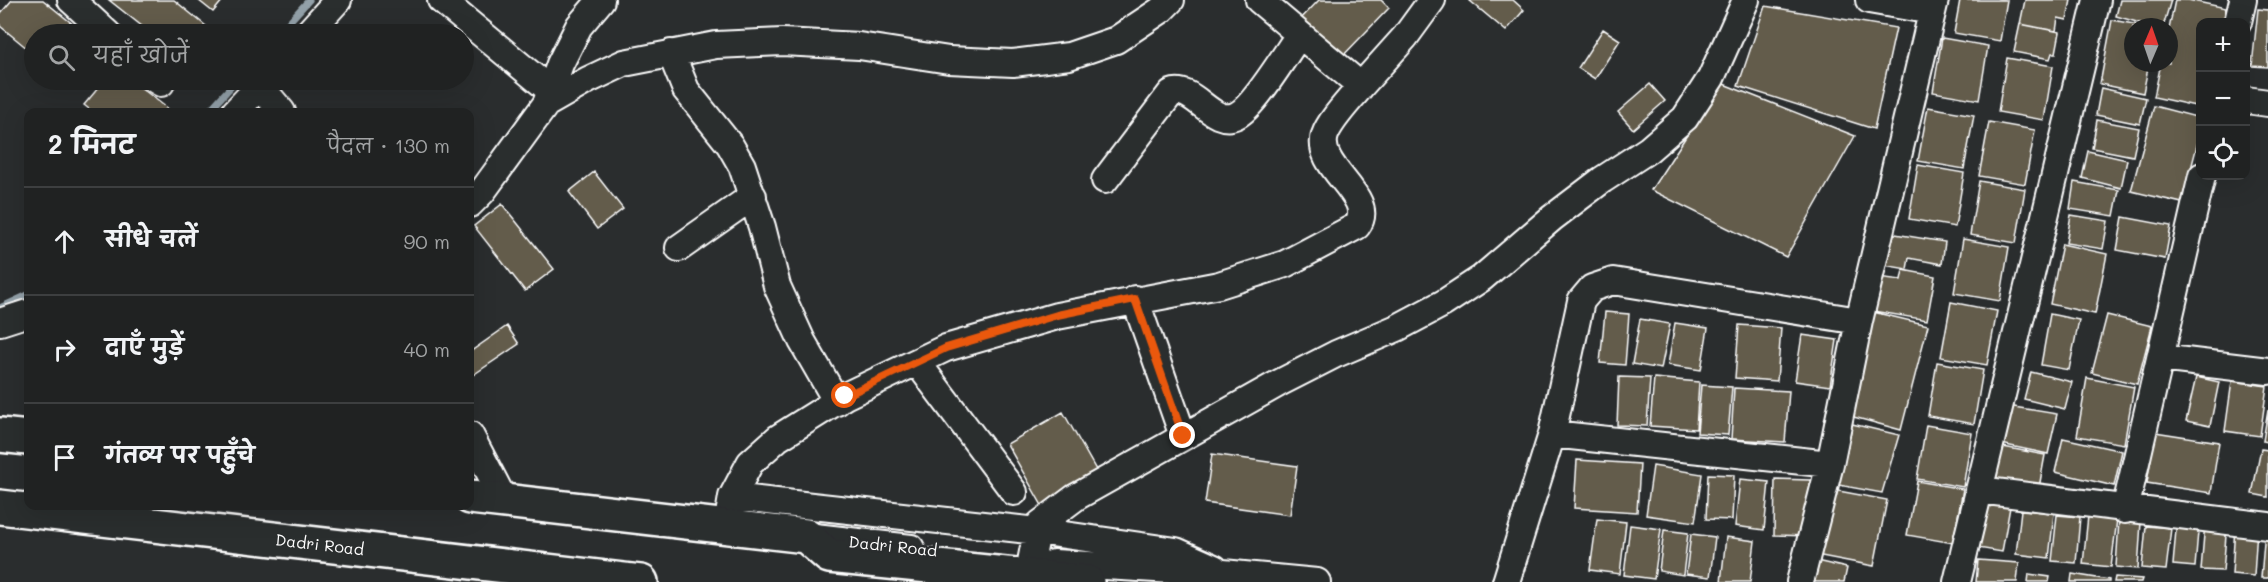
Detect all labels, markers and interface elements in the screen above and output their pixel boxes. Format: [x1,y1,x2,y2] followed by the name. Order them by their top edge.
[2124,18,2178,72] north arrow
[2196,18,2250,180] map controls
[2196,18,2250,72] button: +
[24,24,474,90] search box
[93,40,189,69] text: यहाँ खोजें
[45,41,78,74] icon: search
[2196,72,2250,126] button: −
[2196,126,2250,180] button: locate
[48,127,135,161] text: 2 मिनट
[327,132,450,158] text: पैदल · 130 m
[105,224,197,253] text: सीधे चलें
[48,225,81,258] icon: ahead
[404,228,450,254] text: 90 m
[105,332,184,361] text: दाएँ मुड़ें
[48,333,81,366] icon: right
[404,336,450,362] text: 40 m
[831,382,857,408] route start
[1169,422,1195,448] route end
[105,440,255,469] text: गंतव्य पर पहुँचे
[48,441,81,474] icon: arrive
[274,528,365,560] street label: Dadri Road
[848,530,938,561] street label: Dadri Road

